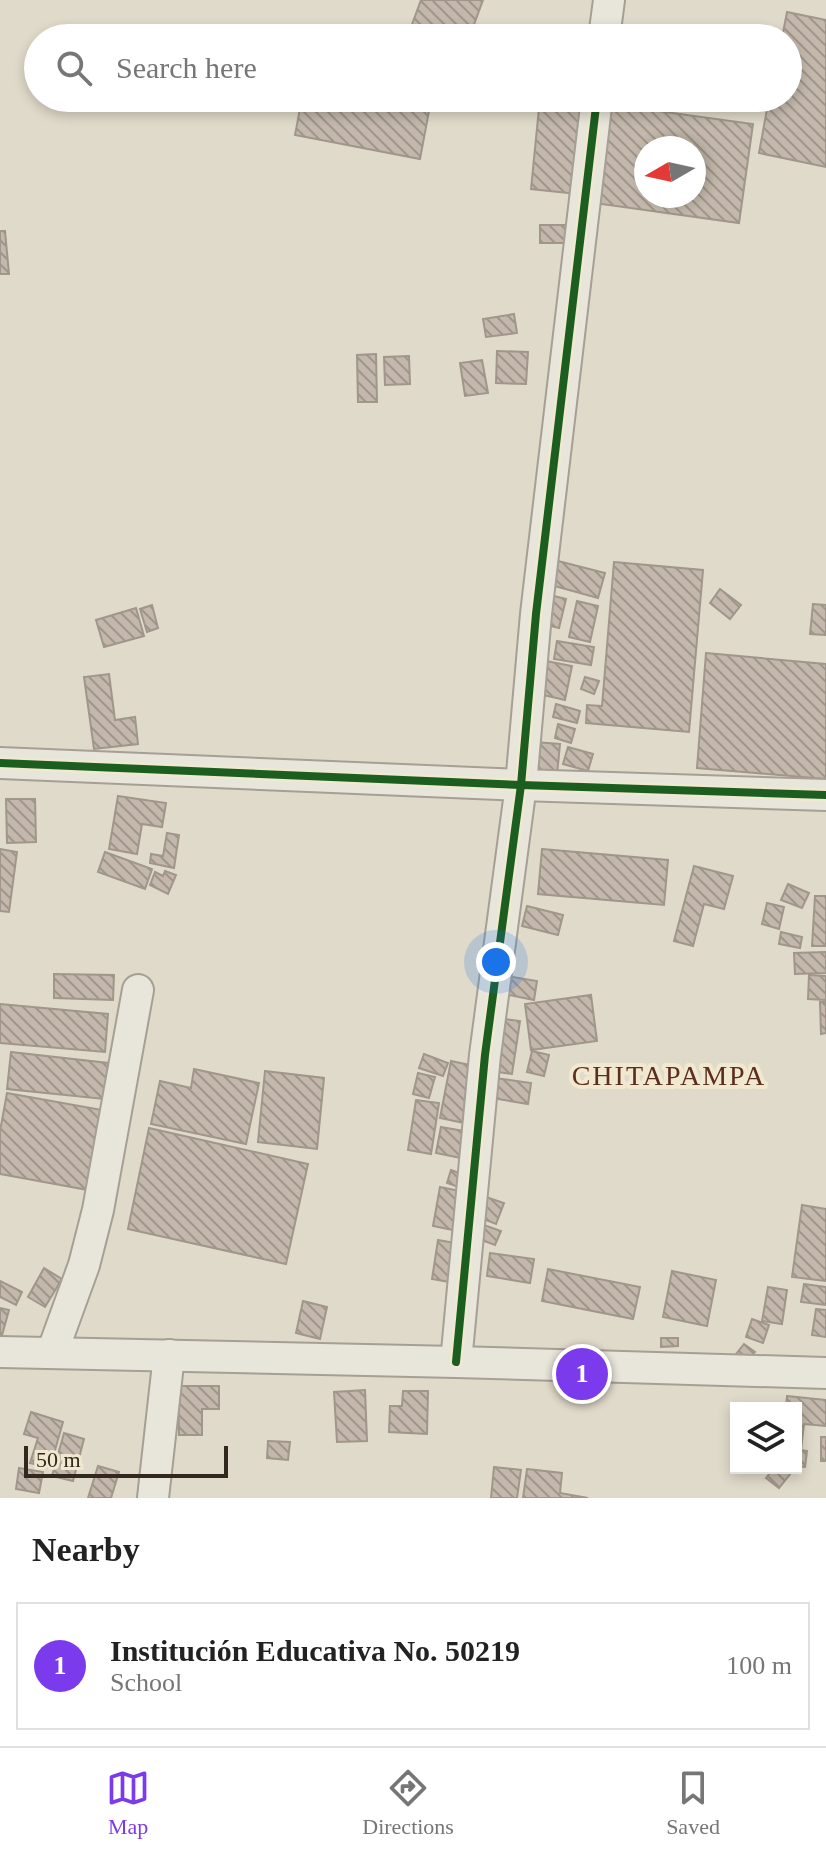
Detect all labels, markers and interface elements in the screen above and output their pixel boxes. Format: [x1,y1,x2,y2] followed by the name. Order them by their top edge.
[24,24,802,112] search box
[52,46,96,90] icon: search
[116,51,257,84] text: Search here
[634,136,706,208] north arrow
[476,942,516,982] your location
[572,1060,766,1091] district label: CHITAPAMPA
[556,1344,608,1404] pin: 1
[730,1402,802,1474] map controls
[730,1402,802,1474] button: layers
[24,1442,228,1478] scale bar
[36,1447,81,1472] text: 50 m
[32,1531,140,1568] text: Nearby
[110,1634,520,1667] text: Institución Educativa No. 50219
[54,1651,67,1680] text: 1
[726,1651,792,1680] text: 100 m
[110,1668,182,1697] text: School
[106,1766,150,1840] tab: Map
[362,1766,454,1840] tab: Directions
[666,1766,720,1840] tab: Saved

